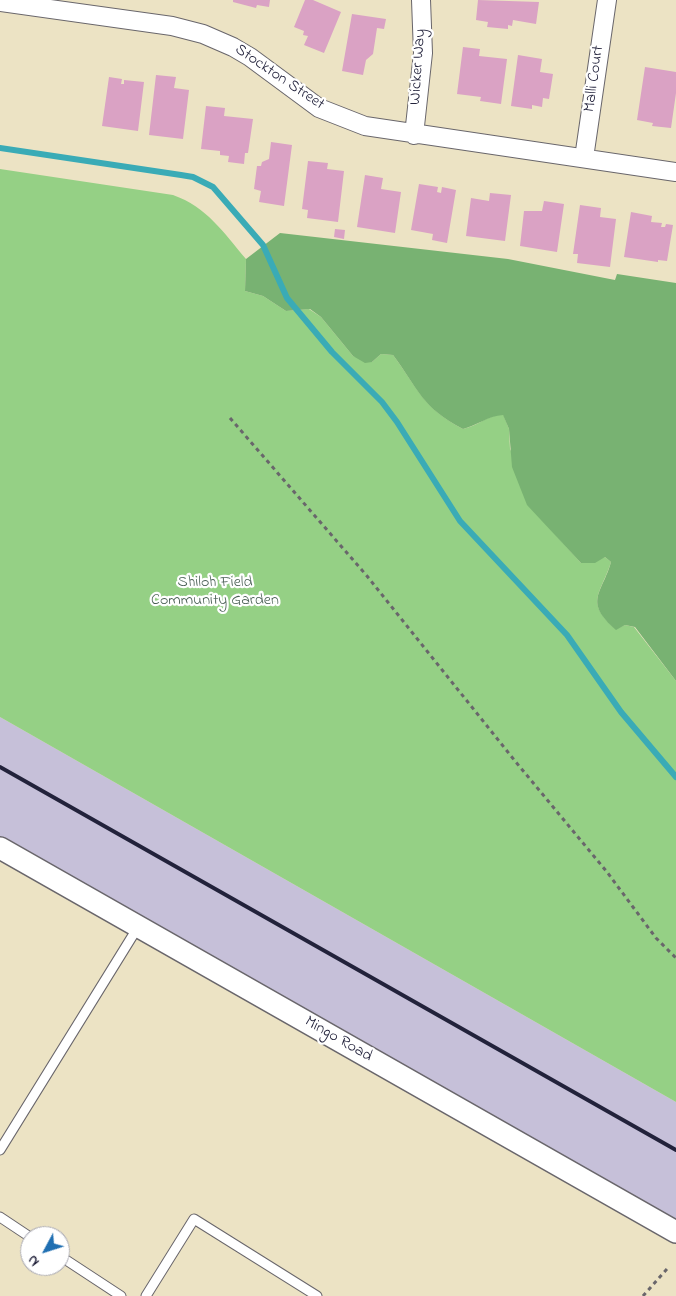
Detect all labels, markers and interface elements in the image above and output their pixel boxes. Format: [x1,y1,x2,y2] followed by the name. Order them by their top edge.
[407,28,431,106] street label: Wicker Way
[231,41,327,115] street label: Stockton Street
[581,44,609,114] street label: Malli Court
[151,573,279,611] park label: Shiloh Field Community Garden
[301,1013,375,1067] street label: Mingo Road
[20,1226,70,1276] north arrow
[23,1250,45,1271] text: N

